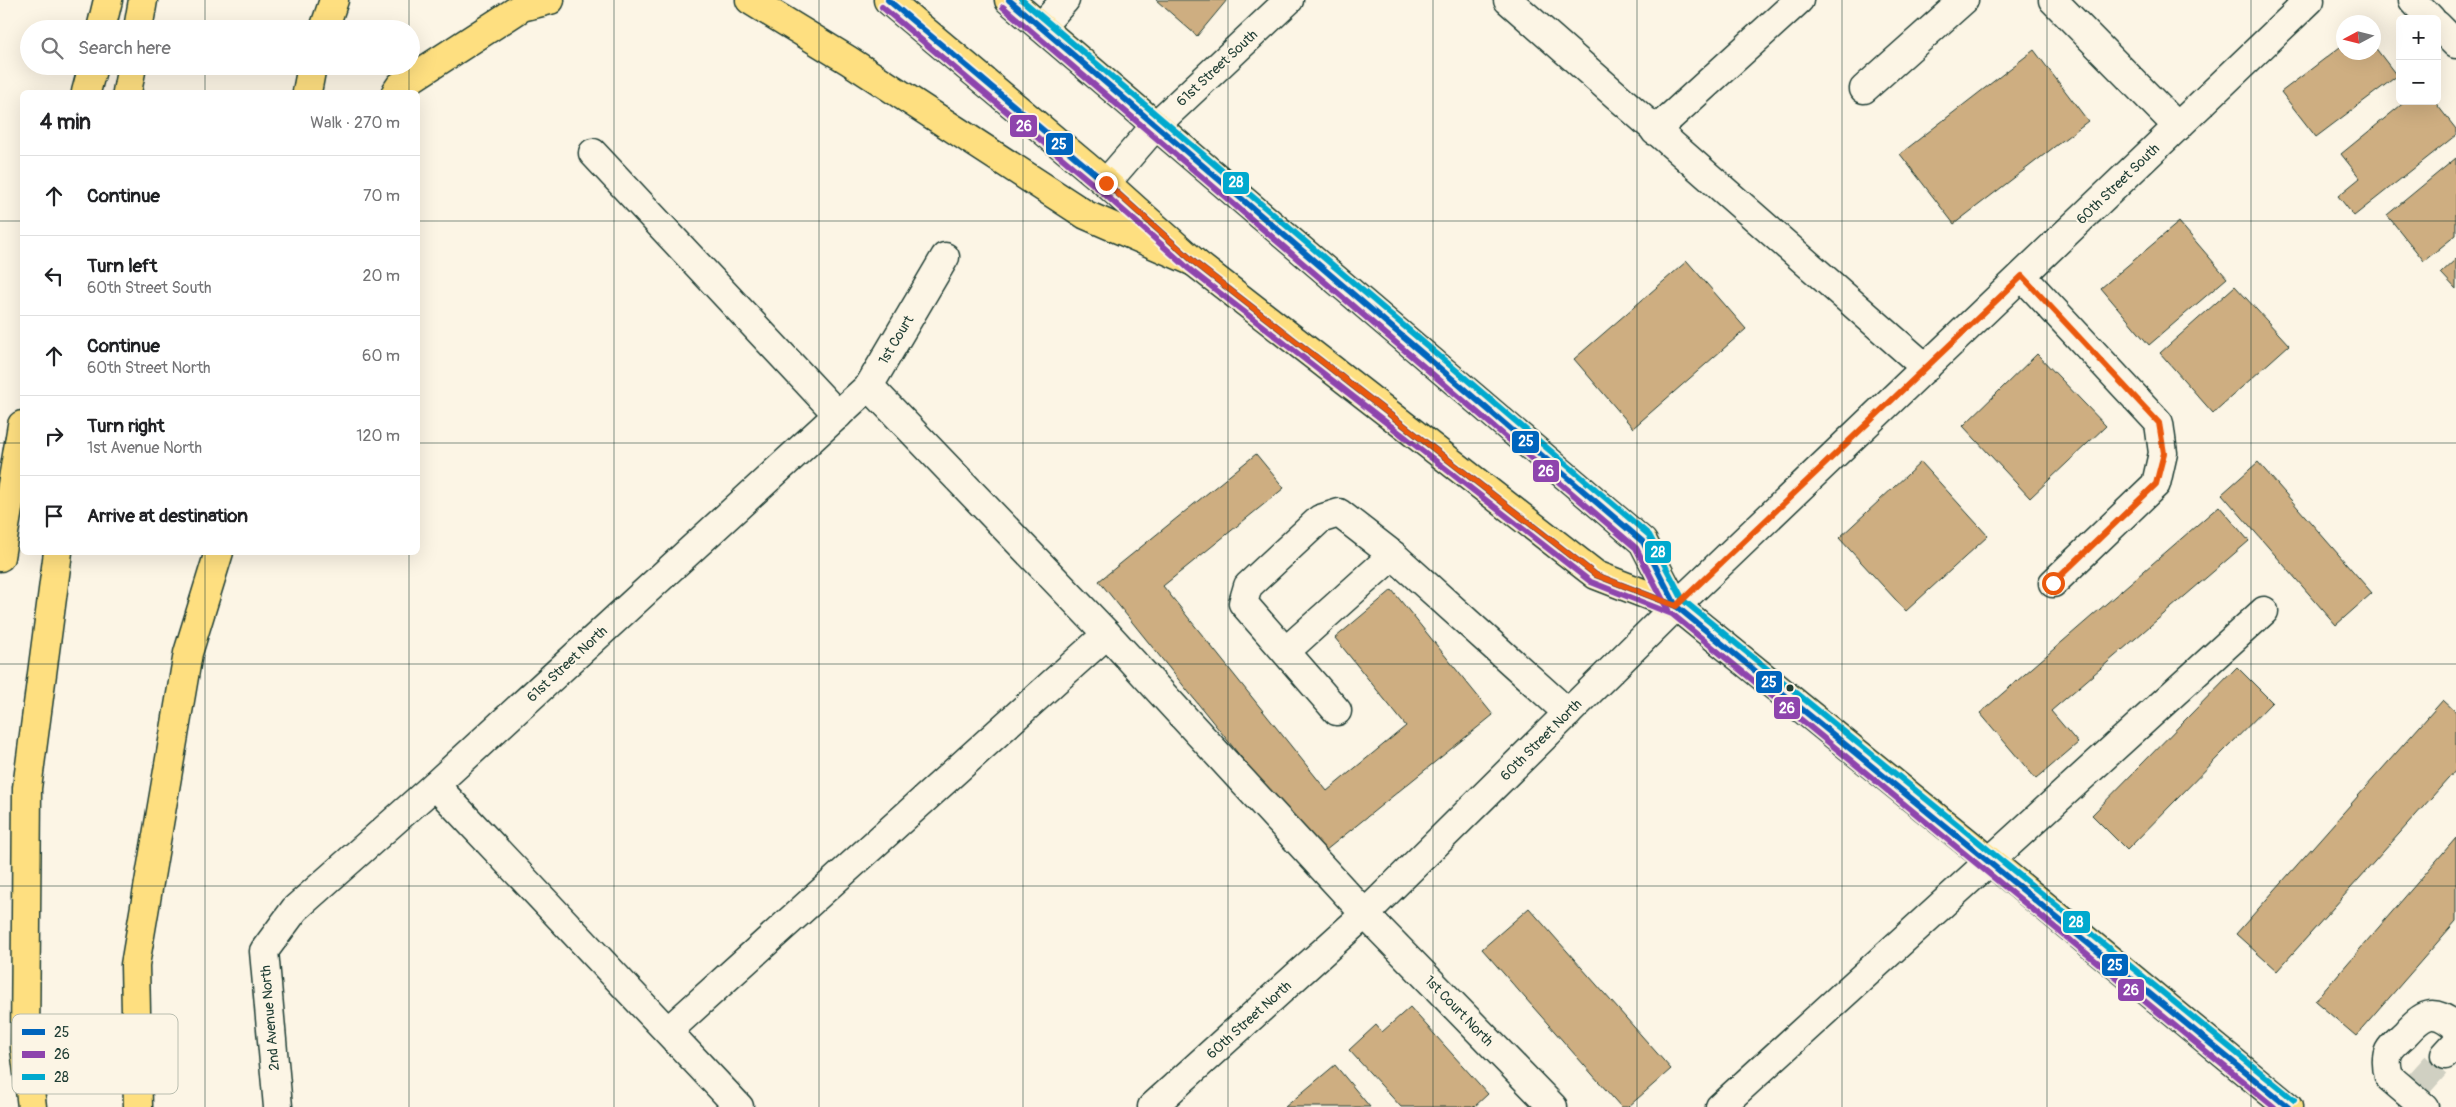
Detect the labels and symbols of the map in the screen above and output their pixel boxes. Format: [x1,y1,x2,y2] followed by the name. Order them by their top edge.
[2336,15,2381,60] north arrow
[1173,26,1261,110] street label: 61st Street South
[1009,114,1038,138] line badge: 26
[1016,118,1032,135] text: 26
[1045,132,1074,156] line badge: 25
[1051,136,1067,153] text: 25
[2073,140,2163,228] street label: 60th Street South
[1222,171,1250,195] line badge: 28
[1095,172,1118,195] route end
[1229,174,1243,191] text: 28
[875,312,917,368] street label: 1st Court
[1511,430,1540,454] line badge: 25
[1518,433,1534,450] text: 25
[1532,459,1560,483] line badge: 26
[1538,463,1554,480] text: 26
[1644,540,1672,564] line badge: 28
[1651,544,1665,561] text: 28
[2042,572,2065,595] route start
[523,622,611,706] street label: 61st Street North
[1755,670,1783,694] line badge: 25
[1761,674,1777,691] text: 25
[1785,683,1795,693] unlabelled marker
[1497,696,1585,784] street label: 60th Street North
[1773,696,1801,720] line badge: 26
[1779,700,1795,717] text: 26
[2062,910,2091,934] line badge: 28
[2069,914,2083,931] text: 28
[2101,953,2129,977] line badge: 25
[2107,957,2123,974] text: 25
[257,964,283,1072] street label: 2nd Avenue North
[1421,972,1497,1050] street label: 1st Court North
[1203,977,1295,1063] street label: 60th Street North
[2117,978,2145,1002] line badge: 26
[2123,982,2139,999] text: 26
[12,1014,178,1094] legend
[54,1024,69,1041] text: 25
[54,1046,70,1063] text: 26
[54,1069,69,1086] text: 28

